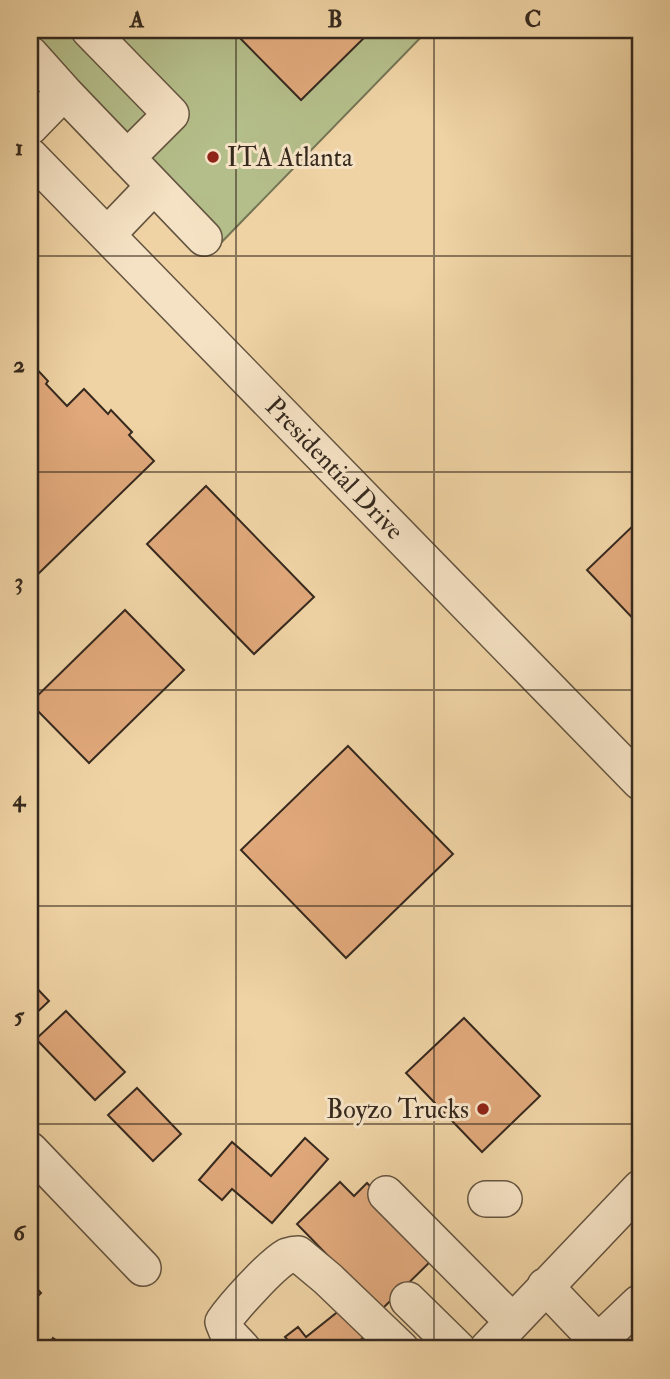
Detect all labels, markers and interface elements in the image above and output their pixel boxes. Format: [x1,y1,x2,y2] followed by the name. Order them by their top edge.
[129,5,145,34] text: A
[327,5,343,34] text: B
[525,5,541,34] text: C
[15,133,23,162] text: 1
[227,142,353,174] place label: ITA Atlanta
[205,149,221,165] marker: ITA Atlanta
[13,350,25,379] text: 2
[258,391,410,547] street label: Presidential Drive
[15,567,23,596] text: 3
[12,784,27,813] text: 4
[14,1001,25,1030] text: 5
[326,1094,469,1126] place label: Boyzo Trucks
[475,1101,491,1117] marker: Boyzo Trucks
[13,1218,27,1247] text: 6

